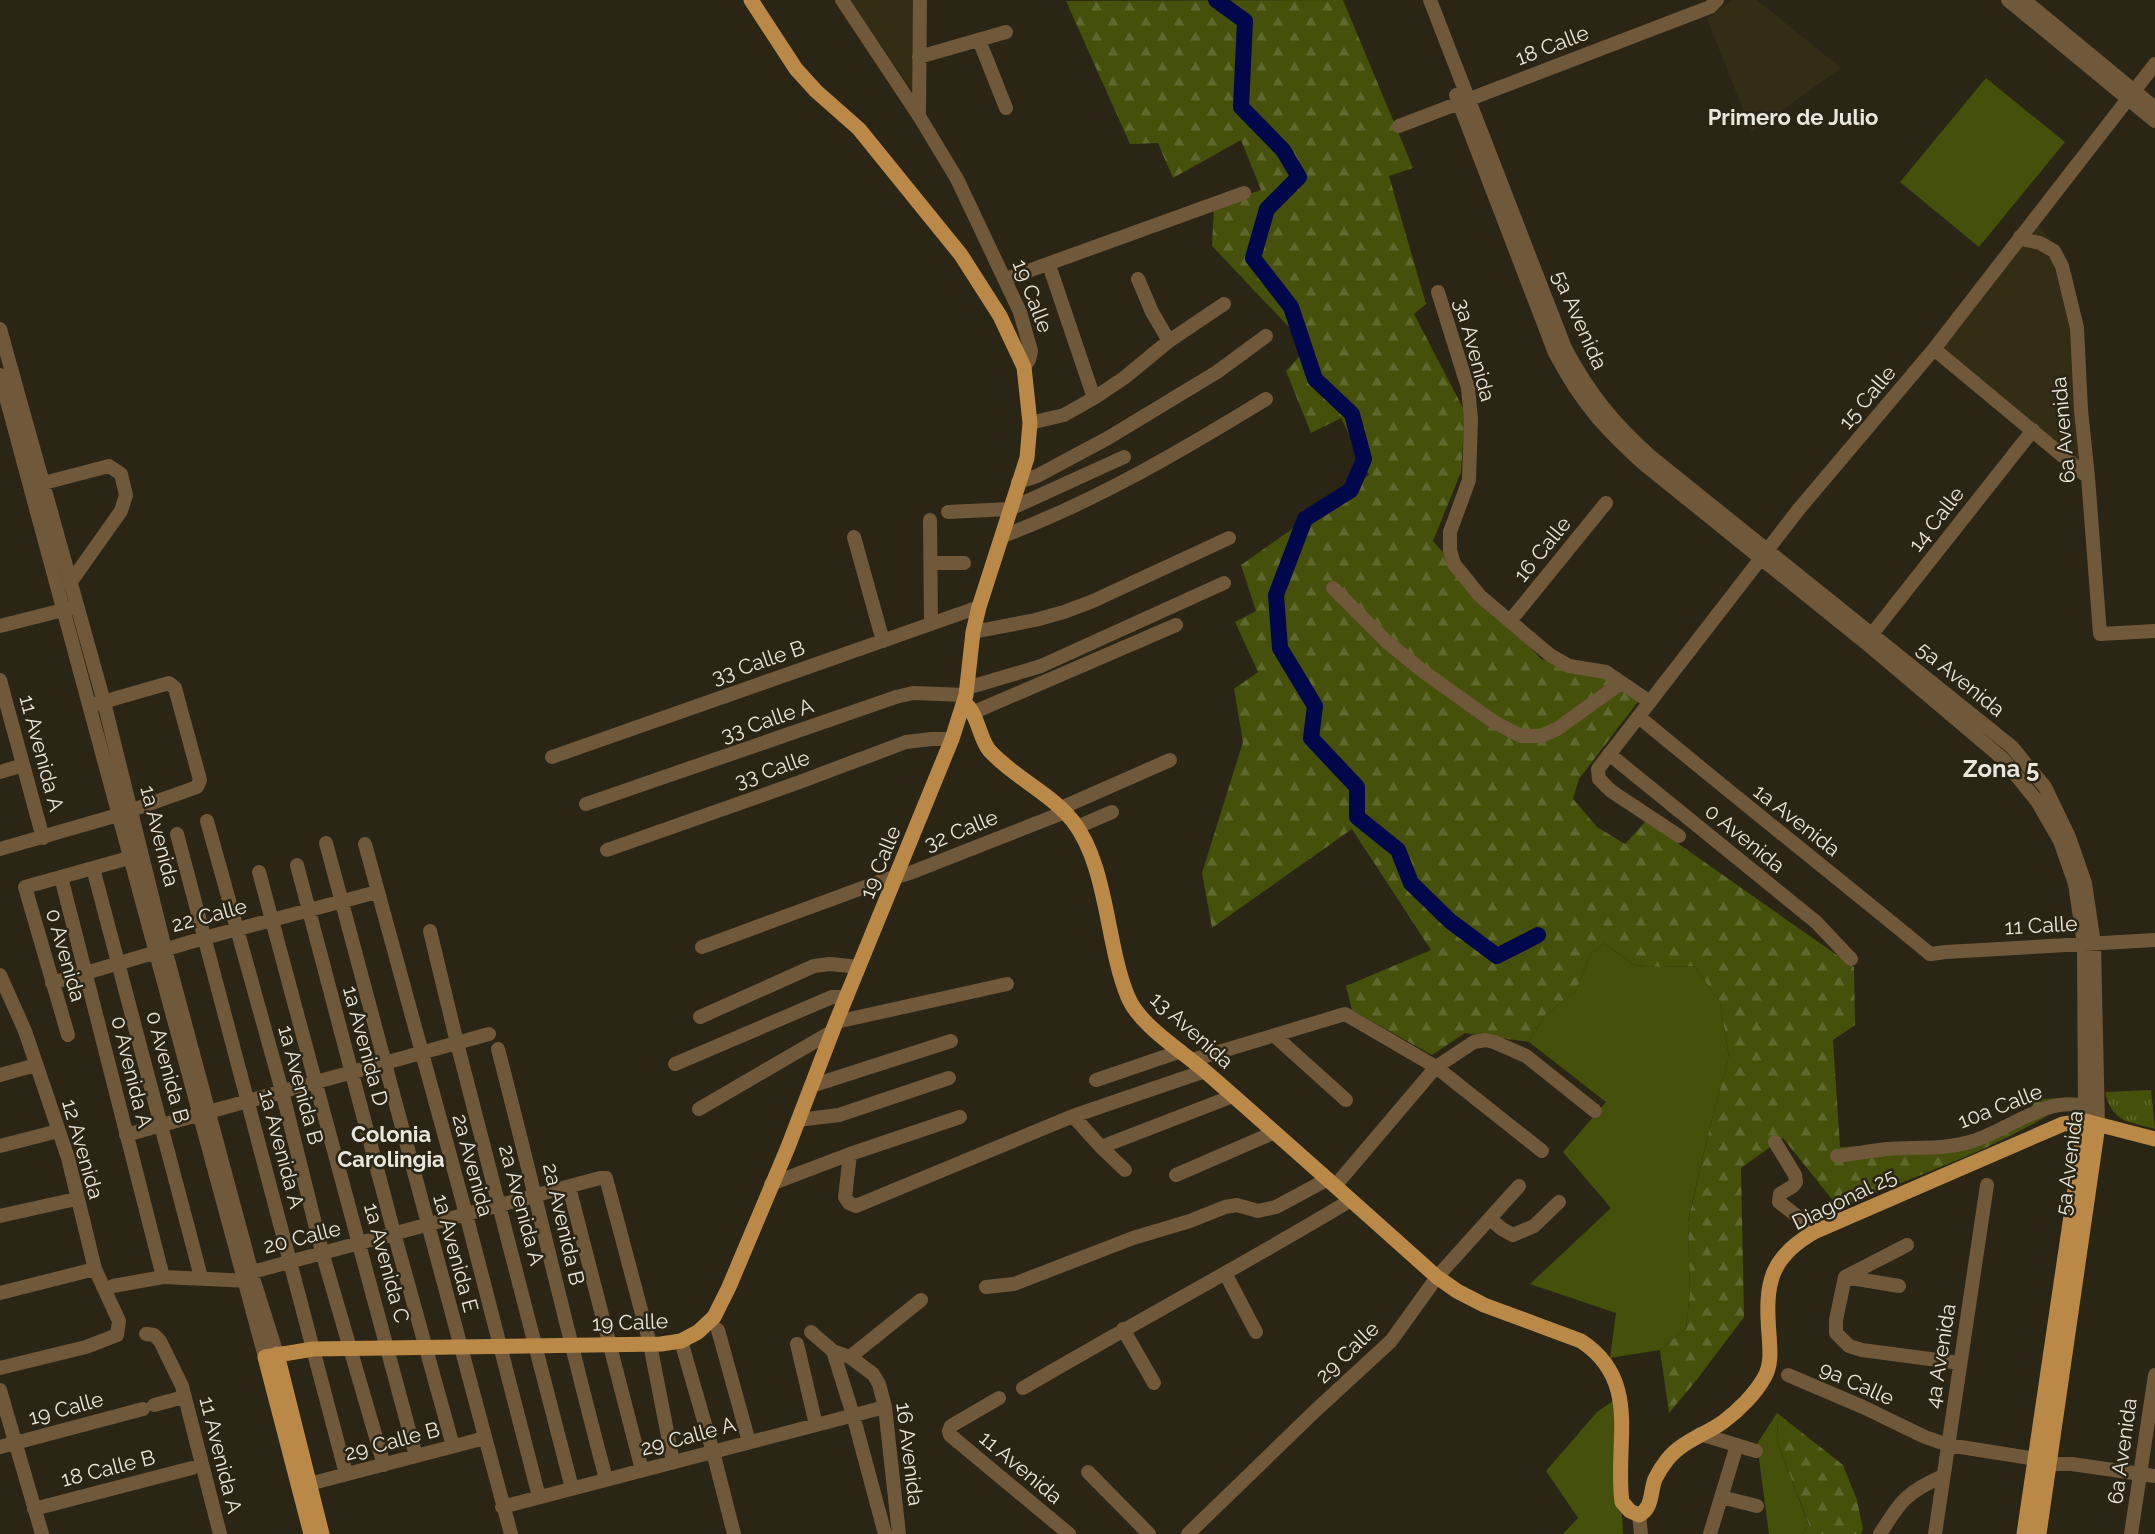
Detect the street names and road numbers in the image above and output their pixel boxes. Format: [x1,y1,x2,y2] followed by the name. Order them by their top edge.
[1512,20,1592,70] street label: 18 Calle
[1008,256,1058,336] street label: 19 Calle
[1547,267,1613,373] street label: 5a Avenida
[1449,296,1501,404] street label: 3a Avenida
[1833,360,1901,434] street label: 15 Calle
[2046,376,2080,484] street label: 6a Avenida
[1903,482,1969,556] street label: 14 Calle
[1508,511,1576,587] street label: 16 Calle
[708,634,808,690] street label: 33 Calle B
[1912,636,2010,722] street label: 5a Avenida
[14,692,70,814] street label: 11 Avenida A
[717,693,817,747] street label: 33 Calle A
[731,745,813,793] street label: 33 Calle
[1749,778,1845,862] street label: 1a Avenida
[135,783,185,889] street label: 1a Avenida
[1700,798,1790,878] street label: 0 Avenida
[921,804,1001,856] street label: 32 Calle
[854,822,906,902] street label: 19 Calle
[169,893,249,937] street label: 22 Calle
[41,906,91,1004] street label: 0 Avenida
[2004,911,2078,939] street label: 11 Calle
[338,983,394,1109] street label: 1a Avenida D
[1145,986,1239,1074] street label: 13 Avenida
[141,1008,195,1126] street label: 0 Avenida B
[106,1013,158,1131] street label: 0 Avenida A
[273,1023,329,1147] street label: 1a Avenida B
[1954,1079,2046,1133] street label: 10a Calle
[254,1087,310,1211] street label: 1a Avenida A
[57,1096,109,1202] street label: 12 Avenida
[2050,1109,2088,1217] street label: 5a Avenida
[447,1111,499,1219] street label: 2a Avenida
[494,1142,550,1268] street label: 2a Avenida A
[538,1161,590,1287] street label: 2a Avenida B
[1788,1163,1900,1235] street label: Diagonal 25
[428,1191,484,1315] street label: 1a Avenida E
[359,1200,415,1326] street label: 1a Avenida C
[261,1215,343,1259] street label: 20 Calle
[1919,1302,1961,1410] street label: 4a Avenida
[591,1308,669,1336] street label: 19 Calle
[1310,1316,1384,1388] street label: 29 Calle
[1816,1356,1898,1410] street label: 9a Calle
[26,1386,106,1430] street label: 19 Calle
[194,1394,248,1516] street label: 11 Avenida A
[2102,1396,2142,1506] street label: 6a Avenida
[891,1401,929,1507] street label: 16 Avenida
[638,1411,738,1461] street label: 29 Calle A
[342,1416,442,1466] street label: 29 Calle B
[974,1425,1068,1509] street label: 11 Avenida
[59,1444,157,1492] street label: 18 Calle B

